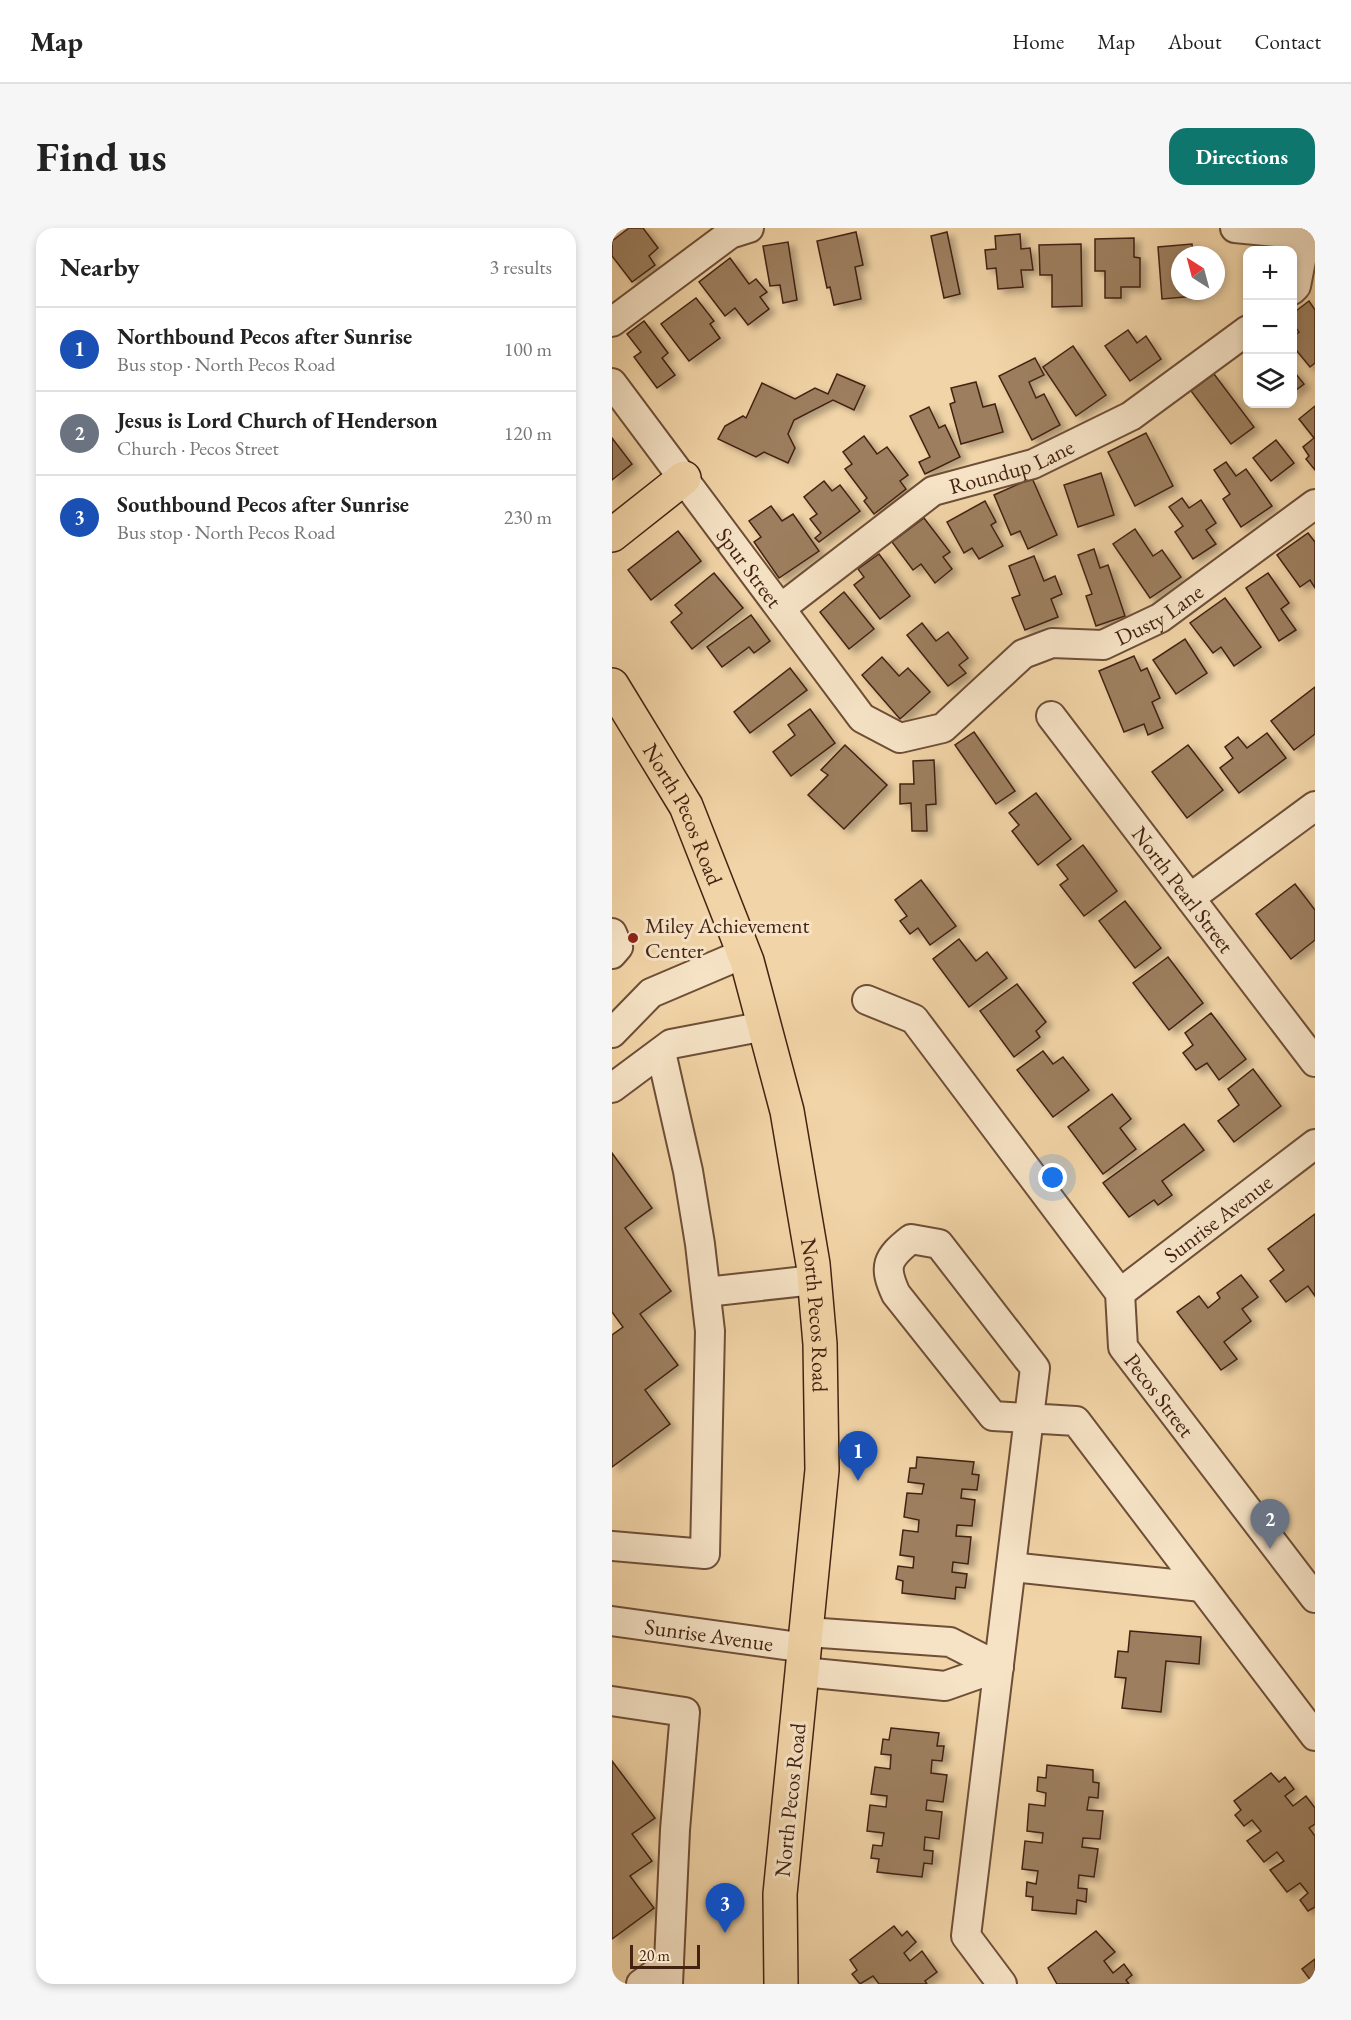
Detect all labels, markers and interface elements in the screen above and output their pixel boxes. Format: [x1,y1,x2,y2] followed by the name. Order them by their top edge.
[30,23,83,59] text: Map
[1012,28,1064,55] text: Home
[1097,28,1135,55] text: Map
[1168,28,1221,55] text: About
[1254,28,1321,55] text: Contact
[1169,128,1315,185] button: Directions
[36,129,167,184] text: Find us
[1171,246,1225,300] north arrow
[1243,246,1297,408] map controls
[1243,246,1297,300] button: +
[60,250,140,284] text: Nearby
[489,254,552,280] text: 3 results
[1243,300,1297,354] button: −
[117,322,412,351] text: Northbound Pecos after Sunrise
[74,336,85,362] text: 1
[504,336,552,362] text: 100 m
[117,351,335,377] text: Bus stop · North Pecos Road
[1243,354,1297,408] button: layers
[117,406,438,435] text: Jesus is Lord Church of Henderson
[74,420,85,446] text: 2
[504,420,552,446] text: 120 m
[946,432,1079,501] street label: Roundup Lane
[117,435,279,461] text: Church · Pecos Street
[117,490,409,519] text: Southbound Pecos after Sunrise
[74,504,85,530] text: 3
[504,504,552,530] text: 230 m
[117,519,335,545] text: Bus stop · North Pecos Road
[710,521,789,614] street label: Spur Street
[1110,577,1209,652] street label: Dusty Lane
[636,738,730,890] street label: North Pecos Road
[1126,820,1241,959] street label: North Pearl Street
[645,911,810,965] place label: Miley Achievement Center
[626,931,640,945] marker: Miley Achievement Center
[1038,1163,1067,1192] your location
[1157,1167,1278,1269] street label: Sunrise Avenue
[794,1236,835,1393] street label: North Pecos Road
[1118,1347,1201,1443] street label: Pecos Street
[838,1432,878,1481] pin: 1
[1250,1500,1290,1549] pin: 2
[643,1611,776,1658] street label: Sunrise Avenue
[767,1721,813,1878] street label: North Pecos Road
[706,1884,744,1933] pin: 3
[630,1942,700,1970] scale bar
[639,1945,670,1966] text: 20 m

